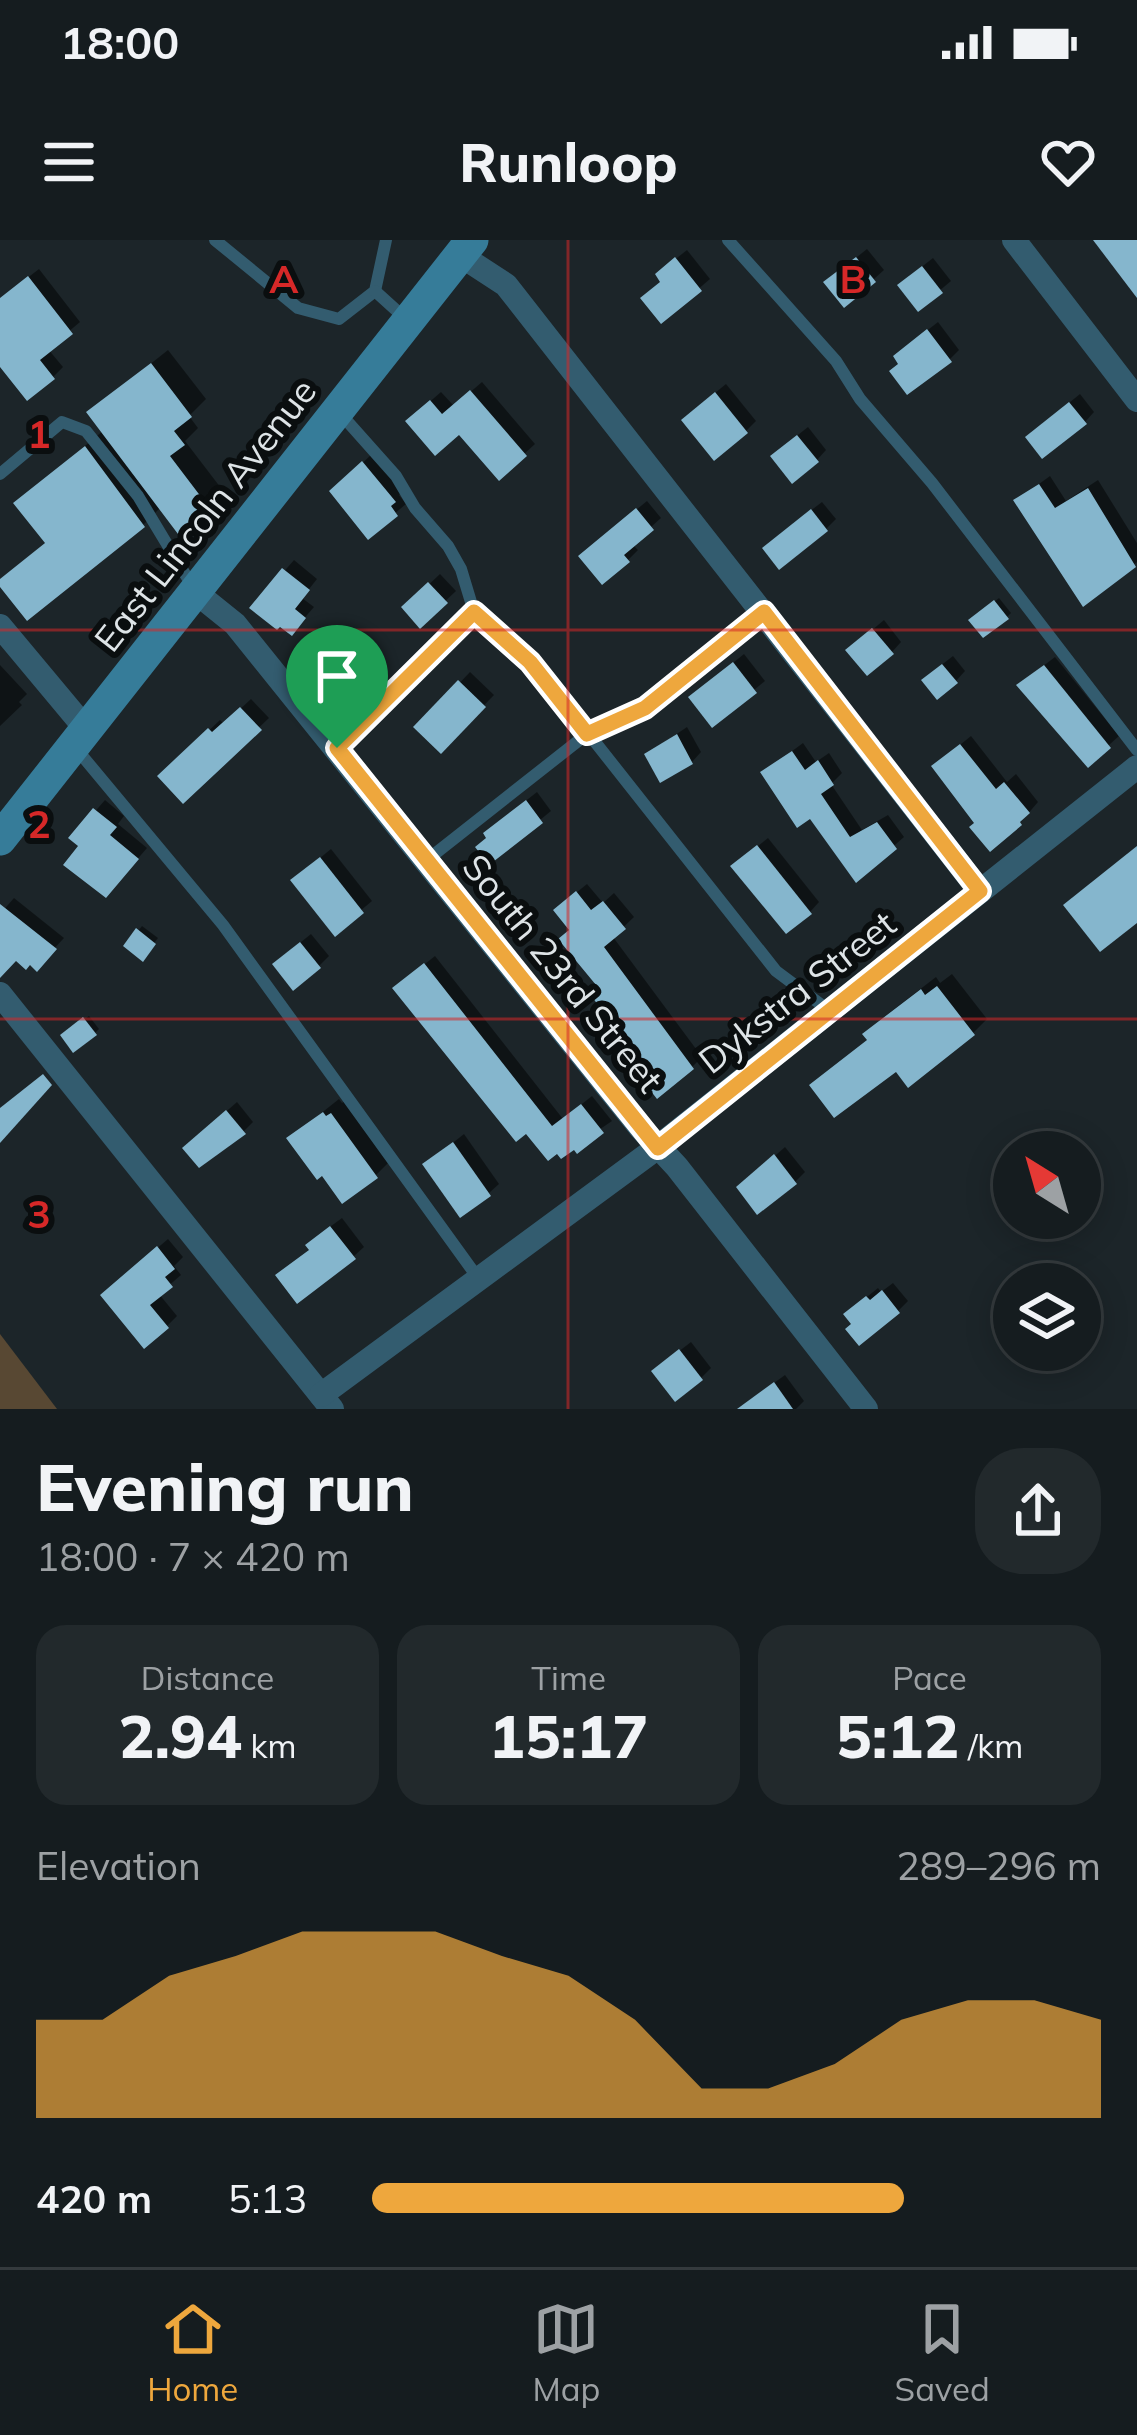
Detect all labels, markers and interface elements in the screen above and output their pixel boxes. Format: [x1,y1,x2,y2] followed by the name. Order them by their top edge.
[60,14,179,70] text: 18:00
[459,128,678,196] text: Runloop
[36,129,102,195] icon: menu
[1035,129,1101,195] icon: heart
[269,254,299,303] text: A
[840,254,866,303] text: B
[84,369,325,660] street label: East Lincoln Avenue
[27,409,51,458] text: 1
[286,625,388,748] pin
[304,643,370,709] icon: arrive
[27,799,51,848] text: 2
[454,845,673,1101] street label: South 23rd Street
[689,901,904,1083] street label: Dykstra Street
[993,1131,1101,1239] north arrow
[993,1131,1101,1371] map controls
[27,1189,51,1238] text: 3
[993,1263,1101,1371] button: layers
[36,1445,414,1528] text: Evening run
[975,1448,1101,1574] button: share
[36,1532,350,1581] text: 18:00 · 7 × 420 m
[141,1657,274,1698] text: Distance
[531,1657,606,1698] text: Time
[892,1657,967,1698] text: Pace
[118,1698,242,1773] text: 2.94
[489,1698,648,1773] text: 15:17
[836,1698,959,1773] text: 5:12
[242,1725,297,1766] text: km
[959,1725,1023,1766] text: /km
[36,1841,201,1890] text: Elevation
[896,1841,1101,1890] text: 289–296 m
[36,2174,152,2223] text: 420 m
[228,2174,307,2223] text: 5:13
[147,2296,238,2409] tab: Home
[532,2296,600,2409] tab: Map
[895,2296,990,2409] tab: Saved

